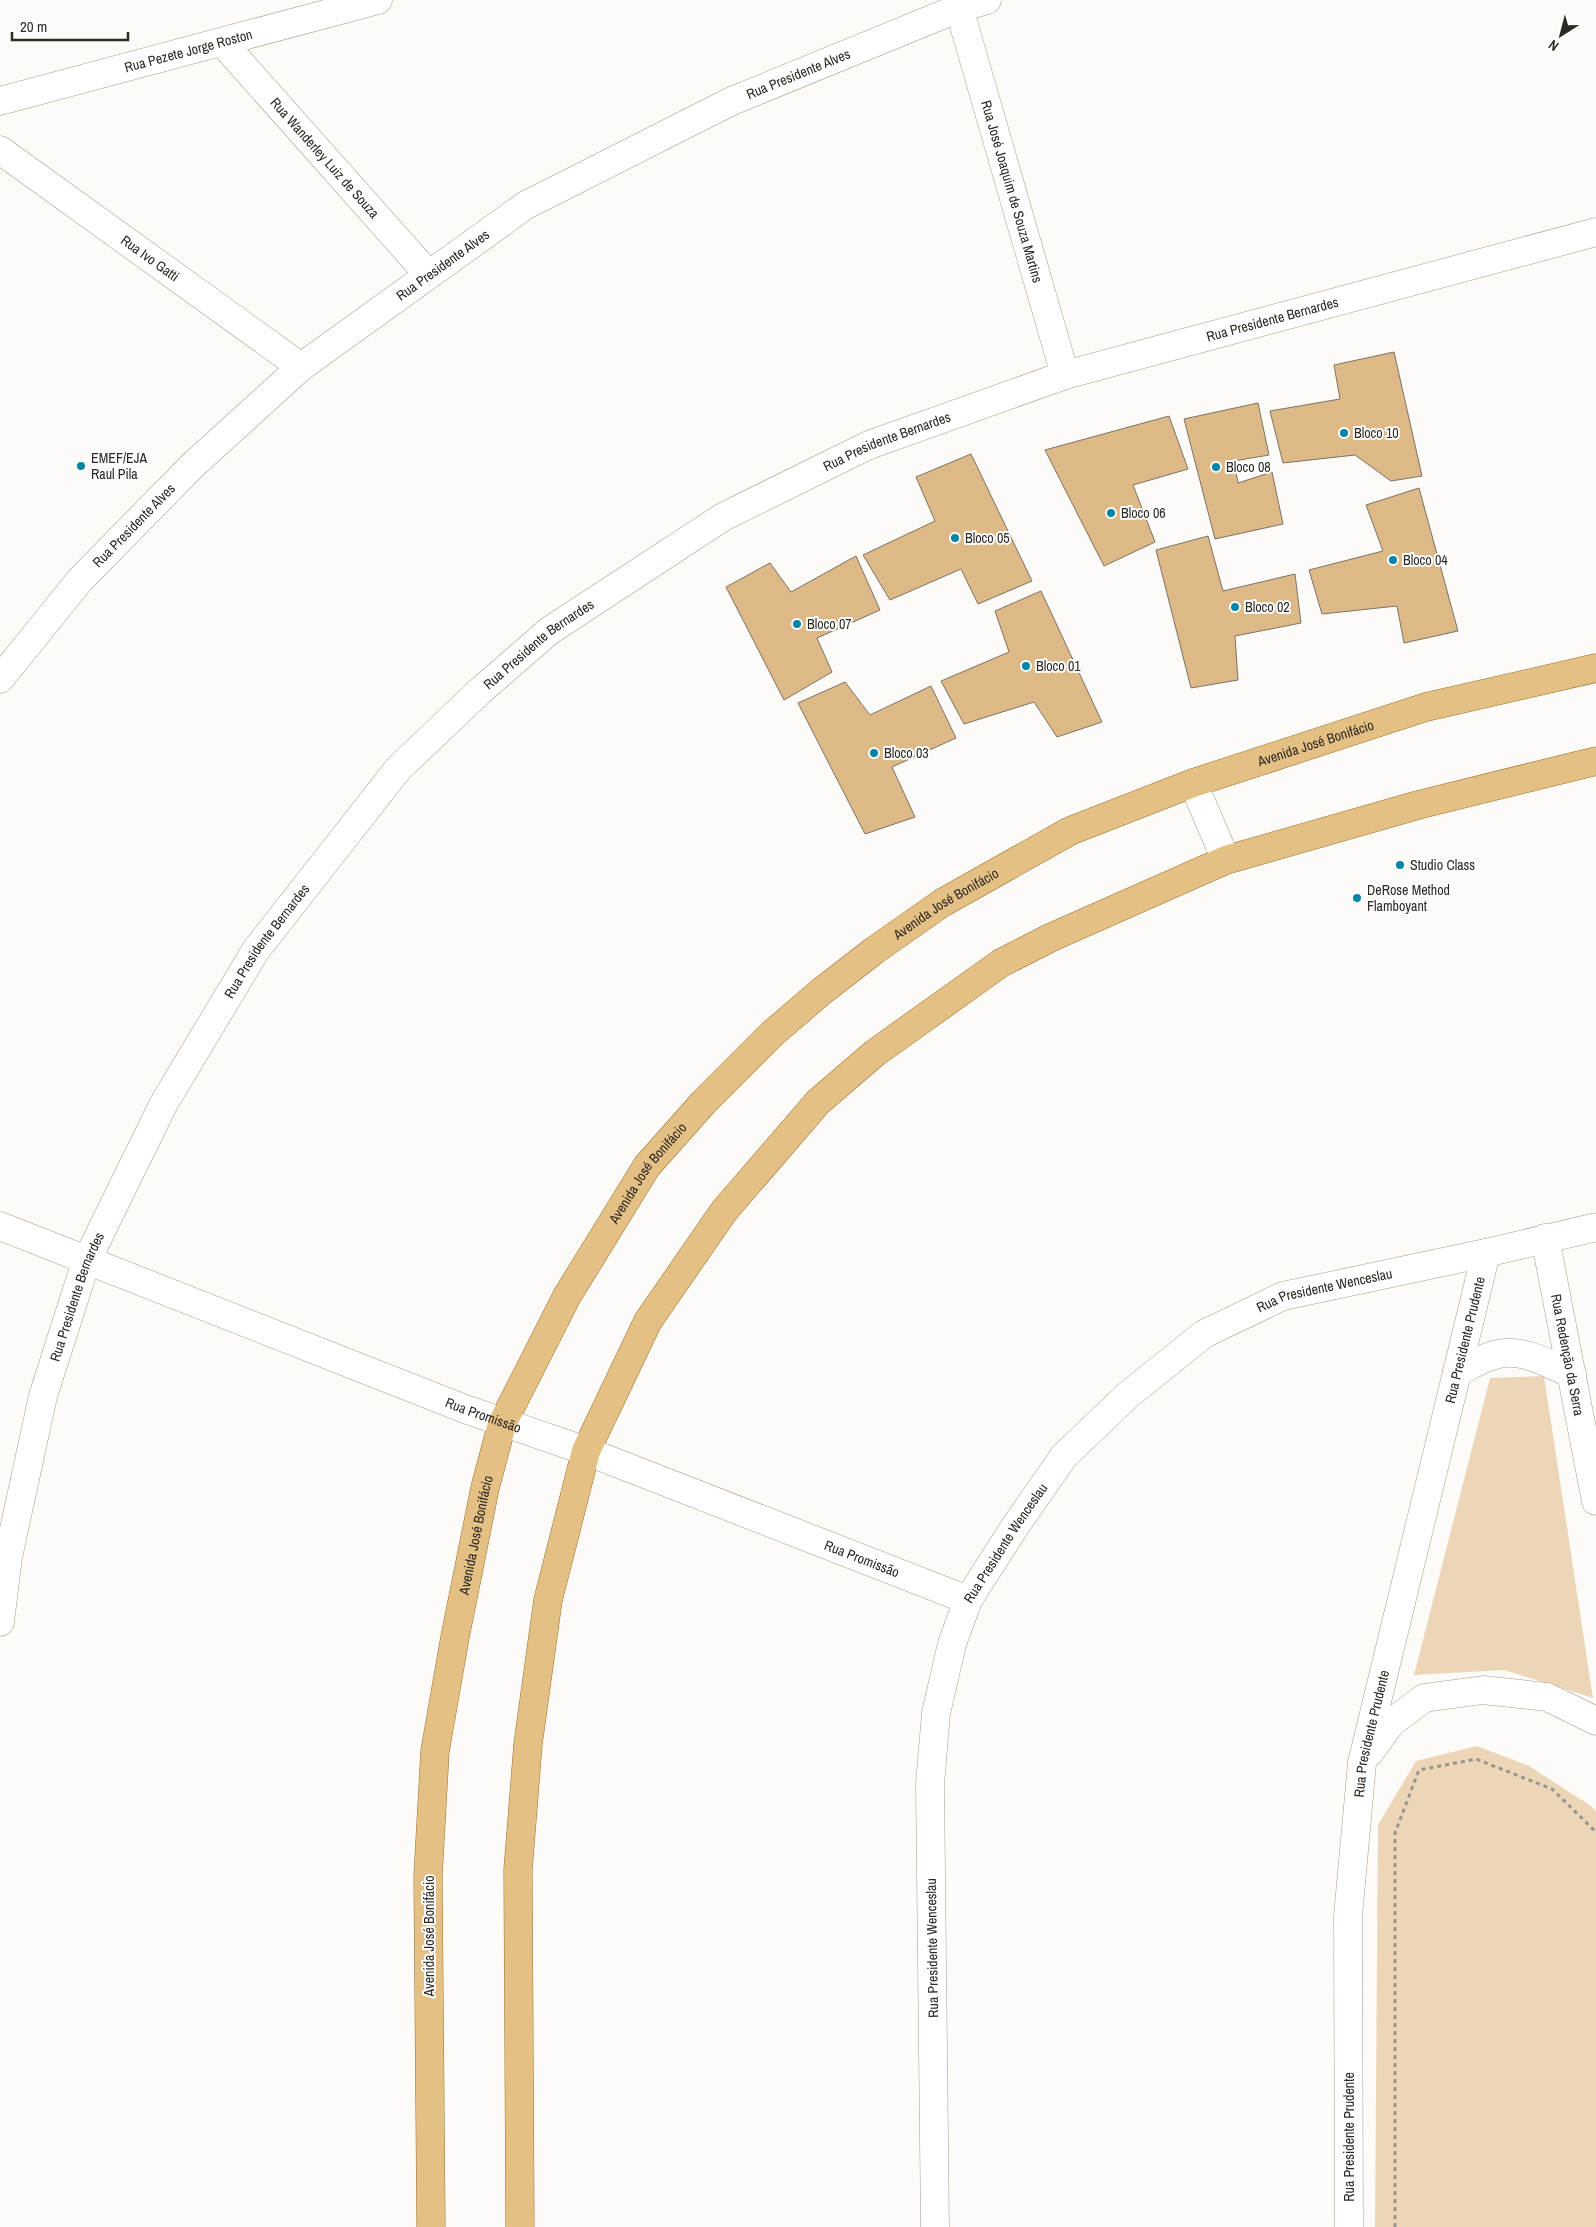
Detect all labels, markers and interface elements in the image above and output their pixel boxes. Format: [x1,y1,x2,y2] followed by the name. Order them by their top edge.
[12,10,129,42] scale bar
[1536,10,1586,60] north arrow
[20,16,47,37] text: 20 m
[122,25,254,76] street label: Rua Pezete Jorge Roston
[1545,36,1562,55] text: N
[744,44,853,103] street label: Rua Presidente Alves
[267,94,384,222] street label: Rua Wanderley Luiz de Souza
[977,98,1047,285] street label: Rua José Joaquim de Souza Martins
[393,225,493,305] street label: Rua Presidente Alves
[117,231,183,285] street label: Rua Ivo Gatti
[1204,293,1341,346] street label: Rua Presidente Bernardes
[820,408,953,475] street label: Rua Presidente Bernardes
[1354,424,1399,442] place label: Bloco 10
[1338,427,1350,439] marker: Bloco 10
[91,449,147,483] place label: EMEF/EJA Raul Pila
[1226,458,1271,476] place label: Bloco 08
[75,460,87,472] marker: EMEF/EJA Raul Pila
[1210,461,1222,473] marker: Bloco 08
[89,479,179,571] street label: Rua Presidente Alves
[1121,504,1166,522] place label: Bloco 06
[1105,507,1117,519] marker: Bloco 06
[965,529,1010,547] place label: Bloco 05
[949,532,961,544] marker: Bloco 05
[1403,551,1448,569] place label: Bloco 04
[1387,554,1399,566] marker: Bloco 04
[480,595,597,693] street label: Rua Presidente Bernardes
[1245,598,1290,616] place label: Bloco 02
[1229,601,1241,613] marker: Bloco 02
[807,615,852,633] place label: Bloco 07
[791,618,803,630] marker: Bloco 07
[1036,657,1081,675] place label: Bloco 01
[1020,660,1032,672] marker: Bloco 01
[1254,716,1376,771] street label: Avenida José Bonifácio
[884,744,929,762] place label: Bloco 03
[868,747,880,759] marker: Bloco 03
[1410,856,1475,874] place label: Studio Class
[1394,859,1406,871] marker: Studio Class
[889,864,1002,944] street label: Avenida José Bonifácio
[220,880,314,1001] street label: Rua Presidente Bernardes
[1367,881,1450,915] place label: DeRose Method Flamboyant
[1351,892,1363,904] marker: DeRose Method Flamboyant
[604,1119,690,1228] street label: Avenida José Bonifácio
[46,1229,108,1364] street label: Rua Presidente Bernardes
[1253,1264,1394,1316] street label: Rua Presidente Wenceslau
[1441,1275,1489,1405] street label: Rua Presidente Prudente
[1547,1292,1588,1418] street label: Rua Redenção da Serra
[443,1393,524,1437] street label: Rua Promissão
[455,1473,497,1597] street label: Avenida José Bonifácio
[959,1480,1051,1606] street label: Rua Presidente Wenceslau
[822,1536,902,1581] street label: Rua Promissão
[1350,1668,1393,1798] street label: Rua Presidente Prudente
[420,1875,438,1998] street label: Avenida José Bonifácio
[922,1878,942,2018] street label: Rua Presidente Wenceslau
[1340,2072,1358,2202] street label: Rua Presidente Prudente

